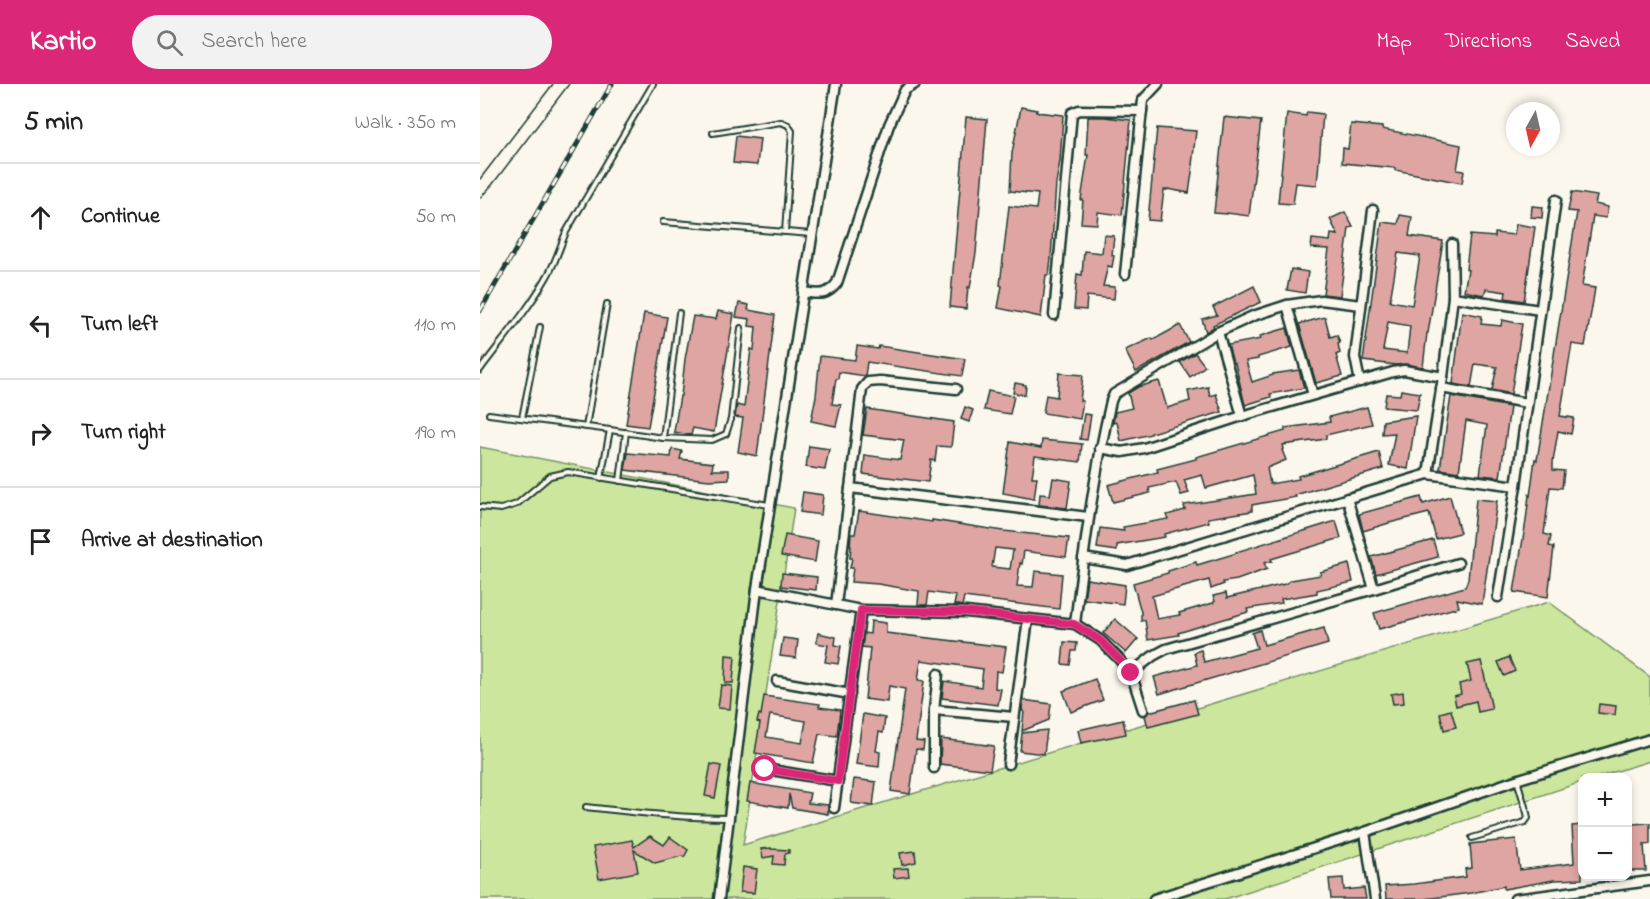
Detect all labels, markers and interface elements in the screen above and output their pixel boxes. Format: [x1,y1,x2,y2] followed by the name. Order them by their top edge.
[132,15,552,69] search box
[30,22,96,63] text: Kartio
[153,26,186,59] icon: search
[201,26,307,58] text: Search here
[1376,27,1412,57] text: Map
[1445,27,1532,57] text: Directions
[1565,27,1620,57] text: Saved
[1506,102,1560,156] north arrow
[24,104,83,142] text: 5 min
[354,109,456,138] text: Walk · 350 m
[24,201,57,234] icon: ahead
[81,201,160,233] text: Continue
[415,203,456,232] text: 50 m
[24,309,57,342] icon: left
[81,309,158,341] text: Turn left
[414,311,456,340] text: 110 m
[24,417,57,450] icon: right
[81,417,166,449] text: Turn right
[414,419,456,448] text: 190 m
[24,525,57,558] icon: arrive
[81,525,263,557] text: Arrive at destination
[1117,659,1143,685] route end
[751,755,777,781] route start
[1578,773,1632,881] map controls
[1578,773,1632,827] button: +
[1578,827,1632,881] button: −

